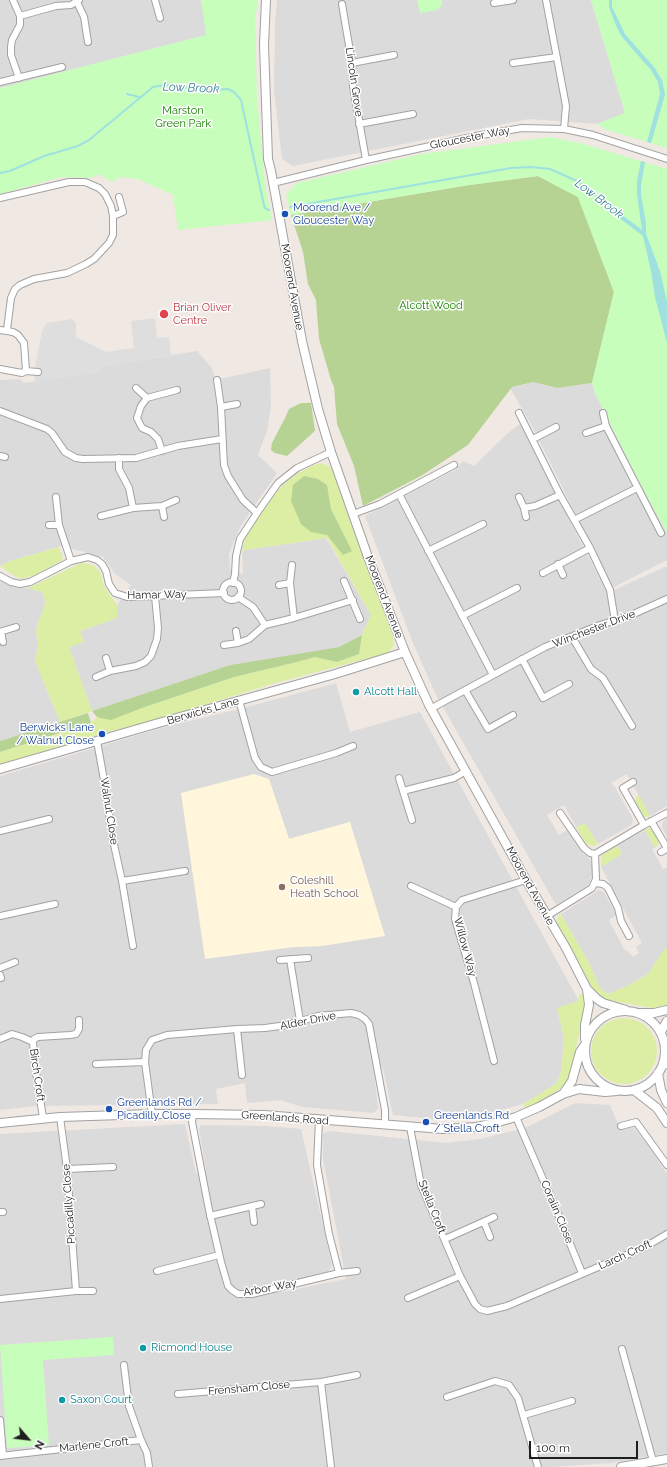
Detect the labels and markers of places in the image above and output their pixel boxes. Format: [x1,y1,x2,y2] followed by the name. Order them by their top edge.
[293,201,374,227] place label: Moorend Ave / Gloucester Way
[280,209,290,219] marker: Moorend Ave / Gloucester Way
[173,301,231,327] place label: Brian Oliver Centre
[158,308,170,320] marker: Brian Oliver Centre
[364,685,417,699] place label: Alcott Hall
[351,687,361,697] marker: Alcott Hall
[16,721,94,747] place label: Berwicks Lane / Walnut Close
[97,729,107,739] marker: Berwicks Lane / Walnut Close
[290,874,359,900] place label: Coleshill Heath School
[277,882,287,892] marker: Coleshill Heath School
[117,1096,202,1122] place label: Greenlands Rd / Picadilly Close
[104,1104,114,1114] marker: Greenlands Rd / Picadilly Close
[434,1109,509,1135] place label: Greenlands Rd / Stella Croft
[421,1117,431,1127] marker: Greenlands Rd / Stella Croft
[151,1341,232,1355] place label: Ricmond House
[138,1343,148,1353] marker: Ricmond House
[70,1393,132,1407] place label: Saxon Court
[57,1395,67,1405] marker: Saxon Court

